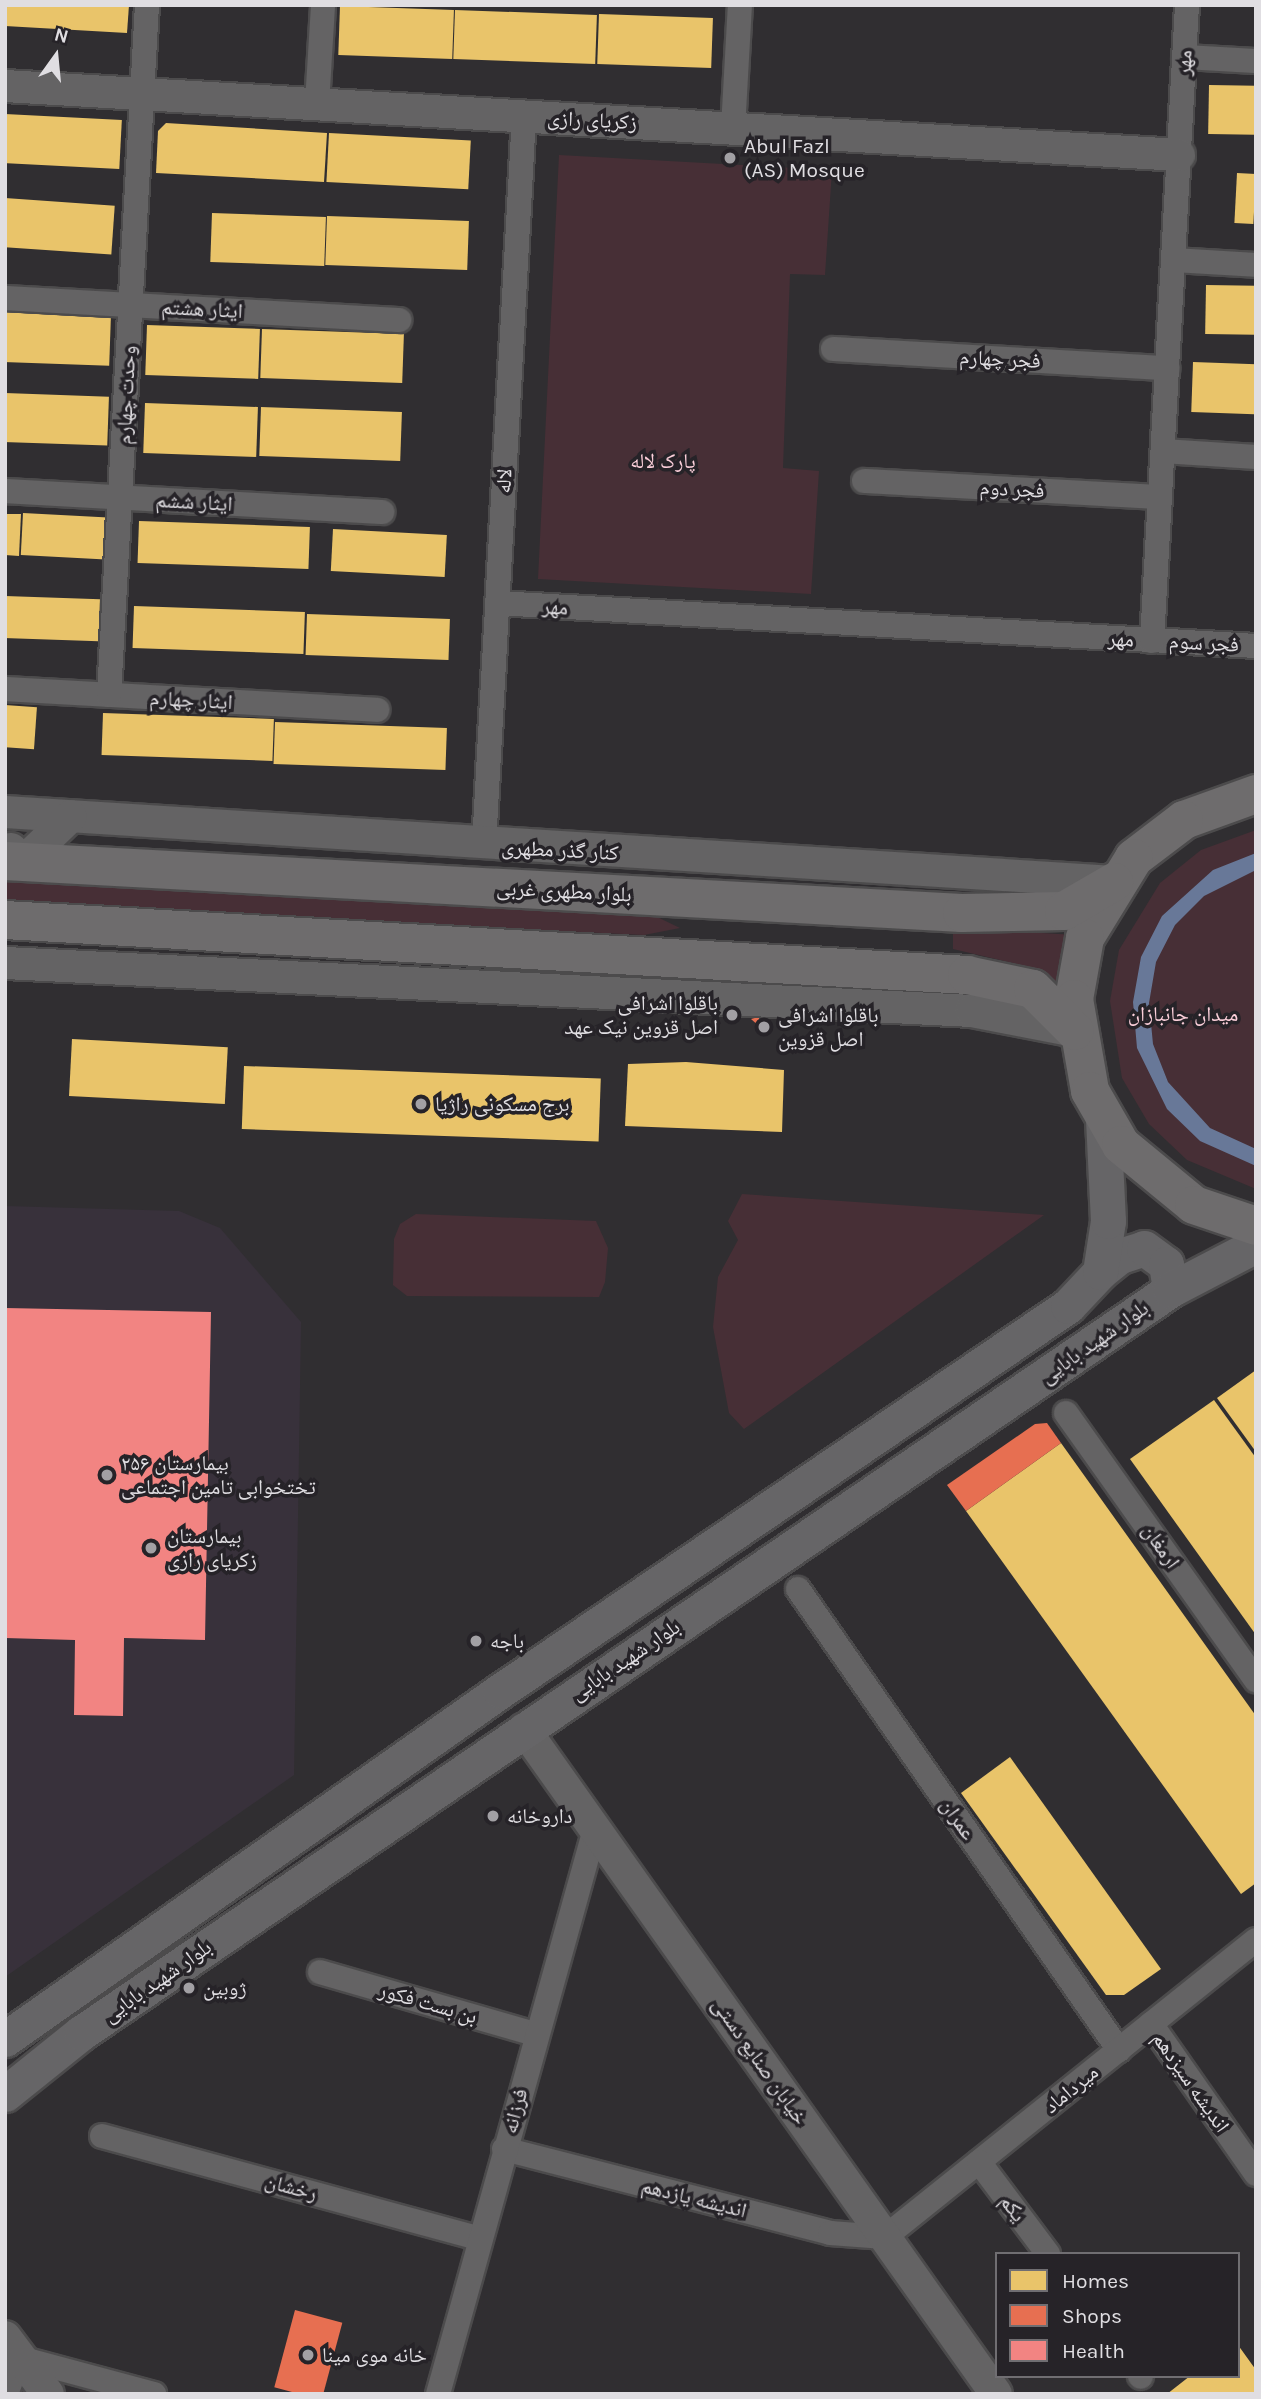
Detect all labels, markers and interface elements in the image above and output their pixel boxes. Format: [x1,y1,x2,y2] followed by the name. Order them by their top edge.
[21,21,91,91] north arrow
[52,23,71,48] text: N
[1171,49,1197,77] street label: مهر
[546,105,638,135] street label: زکریای رازی
[744,133,865,183] place label: Abul Fazl (AS) Mosque
[722,150,738,166] marker: Abul Fazl (AS) Mosque
[161,294,243,324] street label: ایثار هشتم
[959,344,1041,374] street label: فجر چهارم
[111,345,141,445] street label: وحدت چهارم
[630,448,696,474] park label: پارک لاله
[491,468,517,494] street label: لاله
[979,475,1045,503] street label: فجر دوم
[155,487,233,517] street label: ایثار ششم
[541,594,569,620] street label: مهر
[1107,626,1135,652] street label: مهر
[1168,629,1240,657] street label: فجر سوم
[149,685,233,715] street label: ایثار چهارم
[501,834,619,866] street label: کنار گذر مطهری
[496,875,632,907] street label: بلوار مطهری غربی
[564,990,718,1040] place label: باقلوا اشرافی اصل قزوین نیک عهد
[1128,1001,1238,1027] park label: میدان جانبازان
[778,1002,878,1052] place label: باقلوا اشرافی اصل قزوین
[724,1007,740,1023] marker: باقلوا اشرافی اصل قزوین نیک عهد
[756,1019,772,1035] marker: باقلوا اشرافی اصل قزوین
[435,1091,569,1117] place label: برج مسکونی راژیا
[413,1096,429,1112] marker: برج مسکونی راژیا
[1035,1295,1153,1389] street label: بلوار شهید بابایی
[121,1450,316,1500] place label: بیمارستان ۲۵۶ تختخوابی تامین اجتماعی
[99,1467,115,1483] marker: بیمارستان ۲۵۶ تختخوابی تامین اجتماعی
[1137,1519,1185,1573] street label: ارمغان
[167,1523,257,1573] place label: بیمارستان زکریای رازی
[141,1538,161,1558] marker: بیمارستان زکریای رازی
[565,1614,685,1706] street label: بلوار شهید بابایی
[490,1628,524,1654] place label: باجه
[468,1633,484,1649] marker: باجه
[935,1793,981,1845] street label: عمران
[507,1803,573,1829] place label: داروخانه
[485,1808,501,1824] marker: داروخانه
[98,1934,216,2028] street label: بلوار شهید بابایی
[203,1975,247,2001] place label: ژوبین
[376,1977,480,2029] street label: بن بست فكور
[181,1980,197,1996] marker: ژوبین
[707,1993,813,2129] street label: خیابان صنایع دستی
[1147,2027,1235,2137] street label: اندیشه سیزدهم
[1039,2059,1103,2119] street label: میرداماد
[497,2086,533,2136] street label: فرزانه
[262,2168,320,2206] street label: رخشان
[639,2173,749,2223] street label: اندیشه یازدهم
[995,2189,1031,2227] street label: یکم
[995,2252,1240,2378] legend
[1062,2269,1129,2293] text: Homes
[1062,2304,1122,2328] text: Shops
[1062,2339,1125,2363] text: Health
[322,2342,427,2368] place label: خانه موی مینا
[300,2347,316,2363] marker: خانه موی مینا

